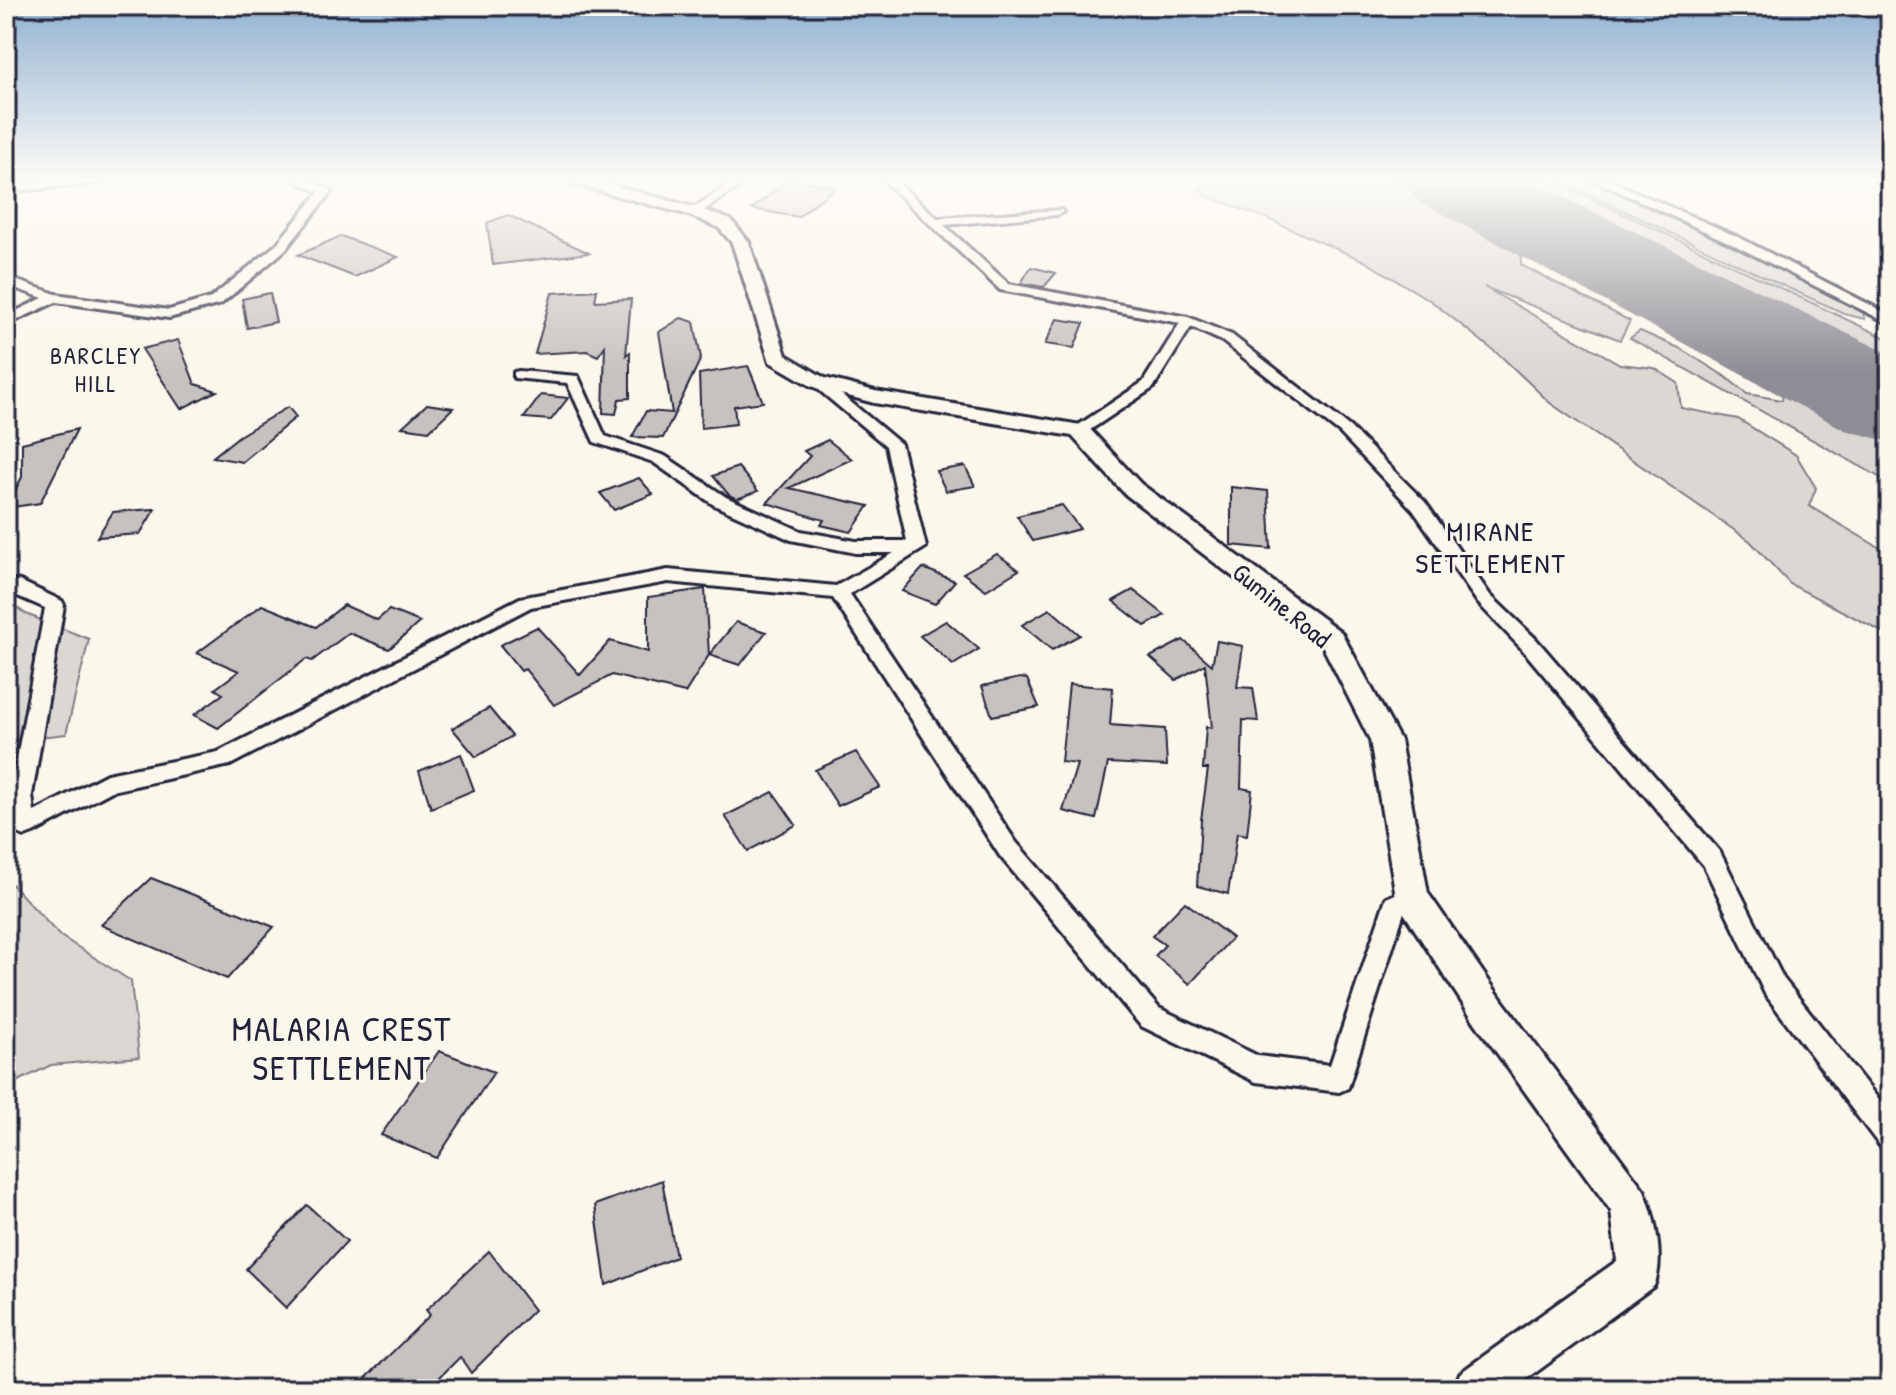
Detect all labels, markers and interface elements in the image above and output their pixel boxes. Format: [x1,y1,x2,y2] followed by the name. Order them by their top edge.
[50,339,142,399] district label: BARCLEY HILL
[1415,512,1567,582] district label: MIRANE SETTLEMENT
[1225,555,1339,655] street label: Gumine Road
[232,1006,452,1091] district label: MALARIA CREST SETTLEMENT

